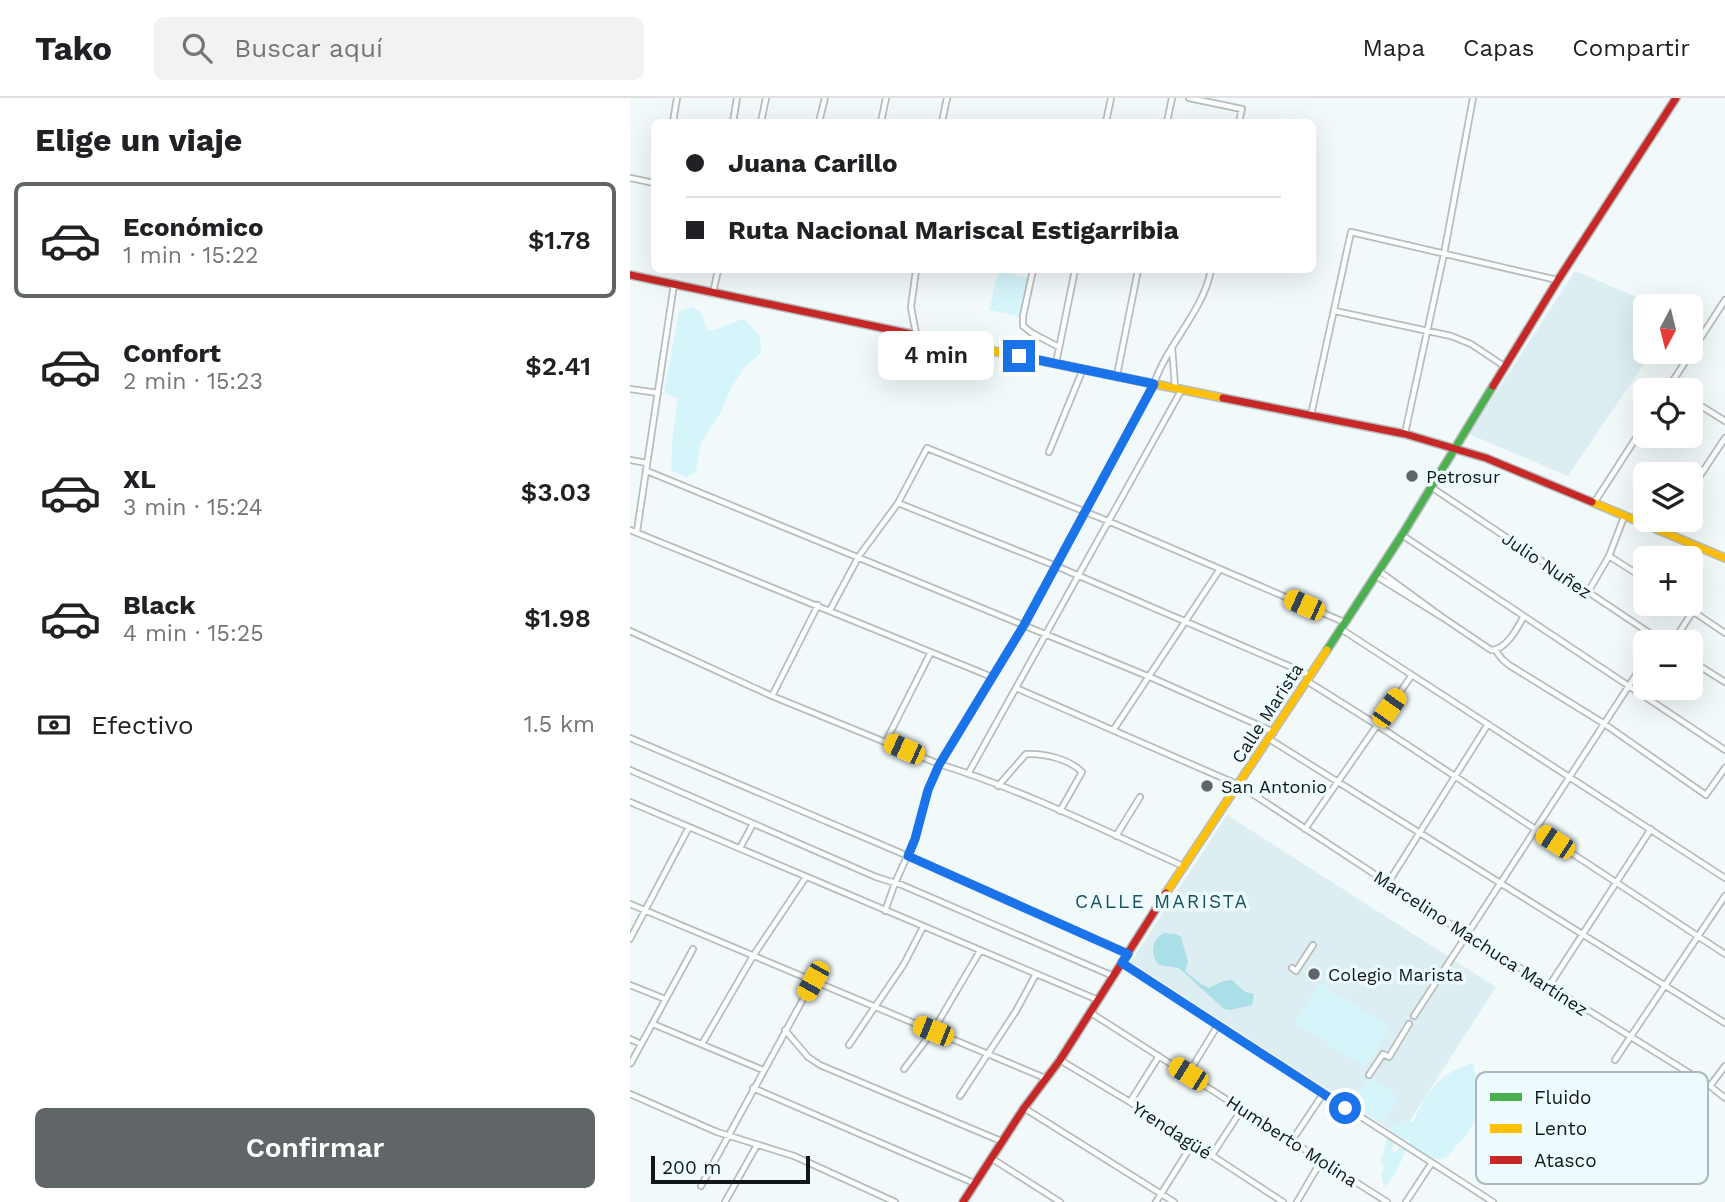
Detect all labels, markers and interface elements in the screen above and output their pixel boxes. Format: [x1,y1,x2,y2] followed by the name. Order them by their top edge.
[154,17,644,80] search box
[35,29,112,68] text: Tako
[178,29,216,67] icon: search
[234,33,383,63] text: Buscar aquí
[1362,34,1425,62] text: Mapa
[1463,34,1534,62] text: Capas
[1572,34,1690,62] text: Compartir
[35,121,242,159] text: Elige un viaje
[728,148,898,178] text: Juana Carillo
[39,209,102,272] icon: car
[123,212,264,242] text: Económico
[728,215,1179,245] text: Ruta Nacional Mariscal Estigarribia
[528,225,591,255] text: $1.78
[123,242,259,269] text: 1 min · 15:22
[1633,294,1703,364] north arrow
[1633,294,1703,700] map controls
[879,331,994,380] callout: 4 min
[39,335,102,398] icon: car
[123,338,221,368] text: Confort
[1003,340,1035,372] route end
[904,342,968,369] text: 4 min
[525,351,591,381] text: $2.41
[123,368,263,395] text: 2 min · 15:23
[1633,378,1703,448] button: locate
[39,461,102,524] icon: car
[1633,462,1703,532] button: layers
[123,464,156,494] text: XL
[1426,466,1500,487] place label: Petrosur
[1404,468,1420,484] marker: Petrosur
[521,477,591,507] text: $3.03
[123,494,263,521] text: 3 min · 15:24
[1498,527,1596,603] street label: Julio Nuñez
[1633,546,1703,616] button: +
[39,587,102,650] icon: car
[1281,587,1328,623] car
[123,590,195,620] text: Black
[524,603,591,633] text: $1.98
[123,620,264,647] text: 4 min · 15:25
[1633,630,1703,700] button: −
[1227,659,1307,767] street label: Calle Marista
[1369,685,1410,731] car
[35,706,73,744] icon: cash
[91,710,194,740] text: Efectivo
[524,711,595,738] text: 1.5 km
[881,731,928,767] car
[1221,776,1327,797] place label: San Antonio
[1199,778,1215,794] marker: San Antonio
[1532,822,1579,862] car
[1370,866,1592,1020] street label: Marcelino Machuca Martínez
[1075,890,1249,913] district label: CALLE MARISTA
[794,958,833,1004] car
[1328,964,1463,985] place label: Colegio Marista
[1306,966,1322,982] marker: Colegio Marista
[910,1013,957,1049] car
[1165,1054,1212,1094] car
[1476,1072,1708,1184] legend
[1534,1086,1592,1109] text: Fluido
[1223,1091,1361,1191] street label: Humberto Molina
[1329,1092,1361,1124] route start
[1128,1097,1216,1163] street label: Yrendagüé
[35,1108,595,1188] button: Confirmar
[1534,1117,1587,1140] text: Lento
[1534,1149,1597,1172] text: Atasco
[651,1153,810,1185] scale bar
[662,1156,721,1179] text: 200 m

